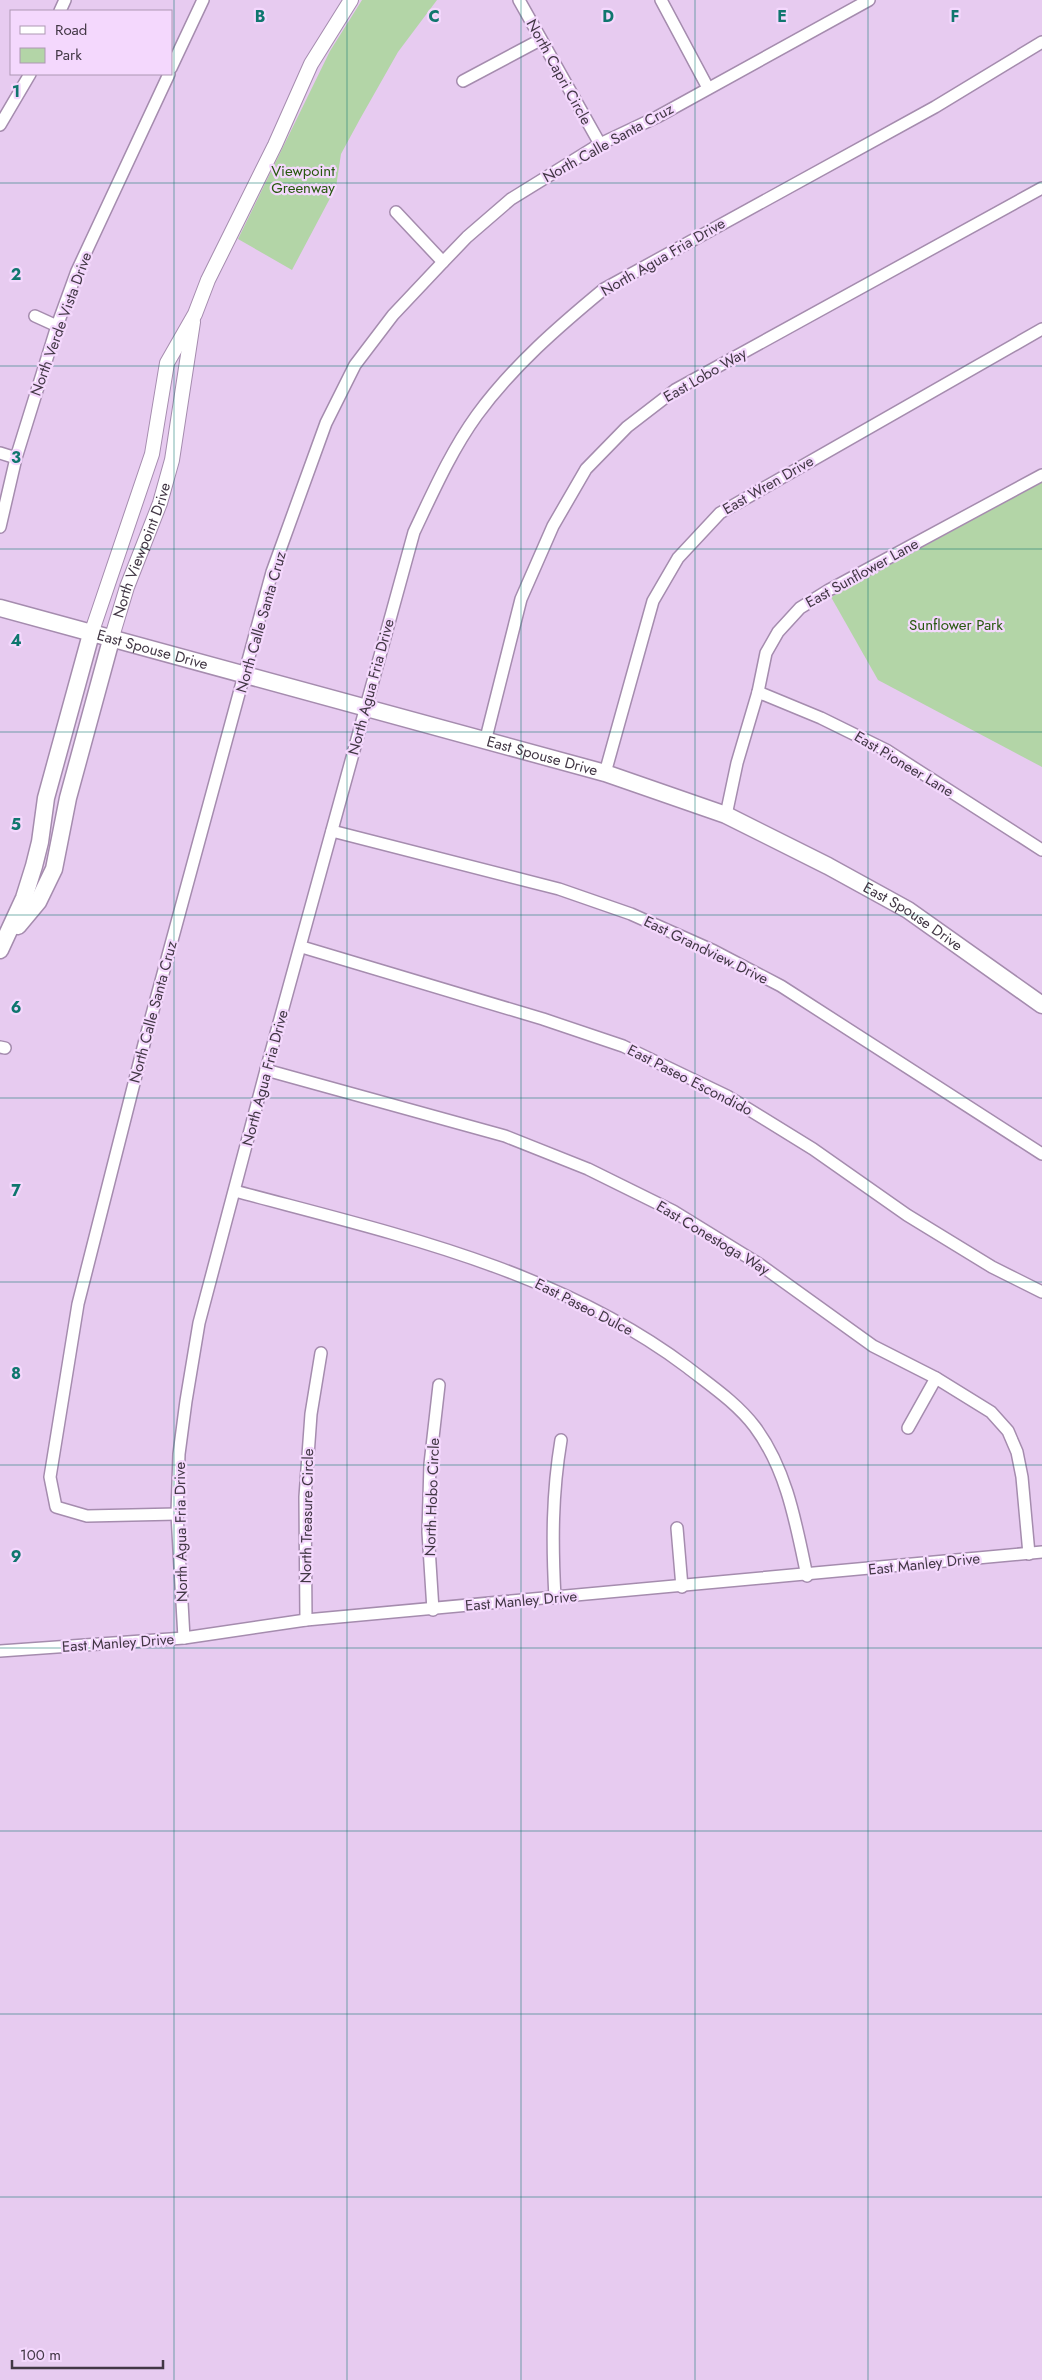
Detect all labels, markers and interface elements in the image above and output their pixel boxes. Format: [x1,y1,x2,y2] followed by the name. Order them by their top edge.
[255,5,265,28] text: B
[428,5,440,28] text: C
[602,5,614,28] text: D
[777,5,787,28] text: E
[951,5,959,28] text: F
[10,10,172,75] legend
[521,15,597,129] street label: North Capri Circle
[55,19,87,41] text: Road
[55,44,82,66] text: Park
[12,80,20,103] text: 1
[539,98,677,188] street label: North Calle Santa Cruz
[271,160,335,199] park label: Viewpoint Greenway
[597,212,729,302] street label: North Agua Fria Drive
[25,249,97,399] street label: North Verde Vista Drive
[11,263,21,286] text: 2
[659,342,751,408] street label: East Lobo Way
[11,446,21,469] text: 3
[718,450,818,520] street label: East Wren Drive
[107,480,176,621] street label: North Viewpoint Drive
[801,533,923,613] street label: East Sunflower Lane
[230,549,292,695] street label: North Calle Santa Cruz
[909,614,1003,636] park label: Sunflower Park
[342,616,400,758] street label: North Agua Fria Drive
[94,624,211,675] street label: East Spouse Drive
[10,629,22,652] text: 4
[850,726,958,803] street label: East Pioneer Lane
[484,730,600,782] street label: East Spouse Drive
[11,813,21,836] text: 5
[859,876,967,956] street label: East Spouse Drive
[640,910,772,990] street label: East Grandview Drive
[123,938,183,1086] street label: North Calle Santa Cruz
[11,996,21,1019] text: 6
[236,1007,294,1149] street label: North Agua Fria Drive
[624,1039,756,1121] street label: East Paseo Escondido
[11,1179,21,1202] text: 7
[652,1195,774,1281] street label: East Conestoga Way
[531,1273,637,1341] street label: East Paseo Dulce
[11,1362,21,1385] text: 8
[419,1437,445,1557] street label: North Hobo Circle
[295,1448,319,1584] street label: North Treasure Circle
[169,1461,193,1602] street label: North Agua Fria Drive
[11,1545,21,1568] text: 9
[867,1547,981,1581] street label: East Manley Drive
[464,1585,578,1617] street label: East Manley Drive
[61,1628,175,1658] street label: East Manley Drive
[12,2338,164,2370] scale bar
[20,2344,61,2366] text: 100 m

